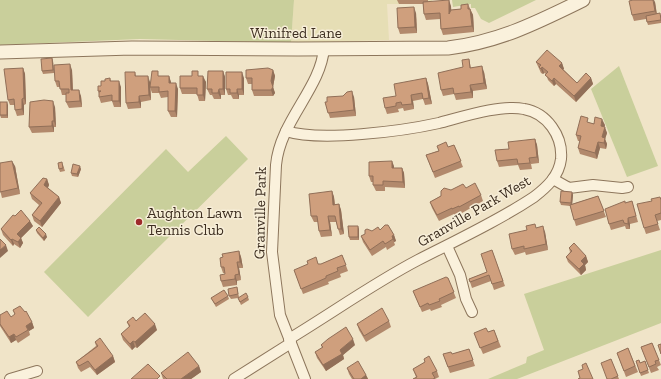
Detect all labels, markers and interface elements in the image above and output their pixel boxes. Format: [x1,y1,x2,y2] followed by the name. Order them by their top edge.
[250,24,342,42] street label: Winifred Lane
[250,167,270,259] street label: Granville Park
[414,171,534,251] street label: Granville Park West
[147,204,242,239] place label: Aughton Lawn Tennis Club
[134,217,144,227] marker: Aughton Lawn Tennis Club

